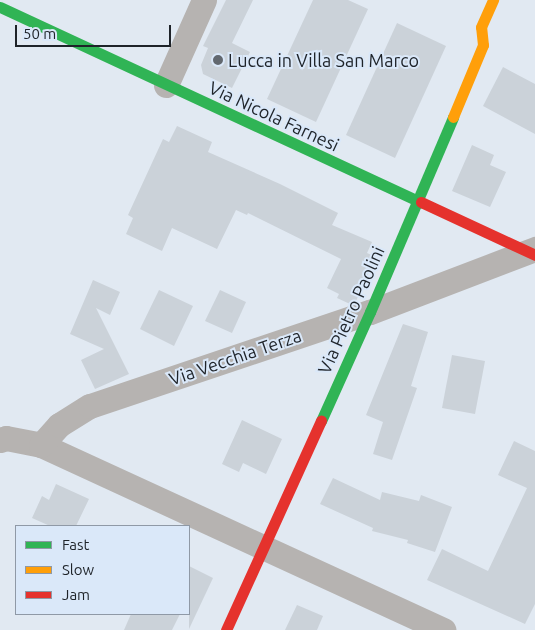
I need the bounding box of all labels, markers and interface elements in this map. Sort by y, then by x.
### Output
scale bar [18,15,174,47]
text: 50 m [23,25,56,42]
place label: Lucca in Villa San Marco [228,49,419,71]
marker: Lucca in Villa San Marco [212,54,224,66]
street label: Via Nicola Farnesi [205,76,343,156]
street label: Via Pietro Paolini [313,243,389,377]
street label: Via Vecchia Terza [166,324,304,390]
legend [15,525,190,615]
text: Fast [62,536,89,553]
text: Slow [62,561,94,578]
text: Jam [62,586,90,603]

